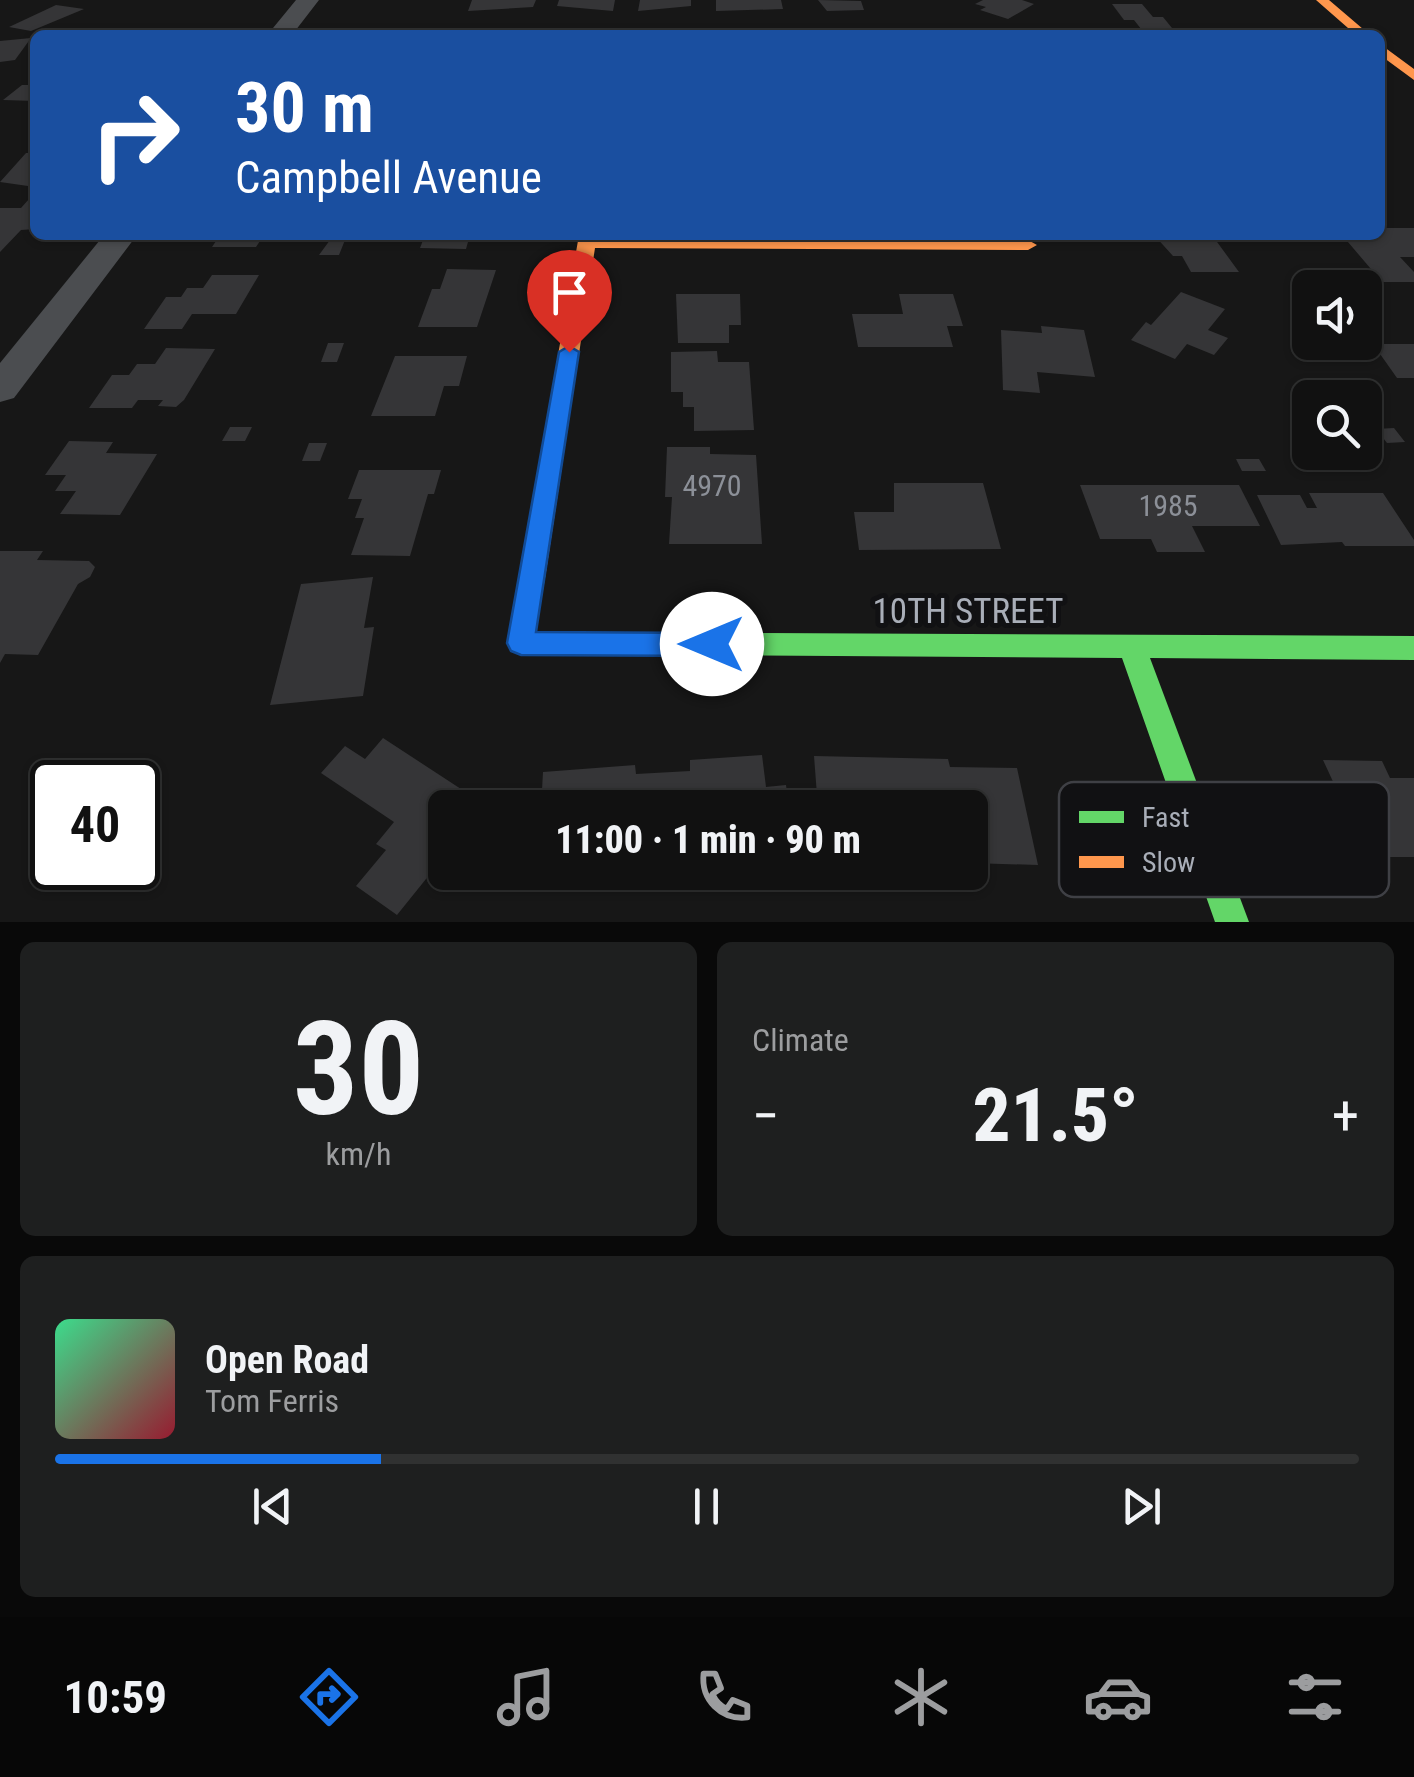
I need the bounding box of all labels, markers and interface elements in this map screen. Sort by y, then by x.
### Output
text: 30 m [235,67,374,149]
icon: right [70,70,200,200]
text: Campbell Avenue [235,151,542,204]
pin [527,250,612,353]
icon: arrive [542,265,597,320]
map controls [1292,270,1382,470]
button: sound [1292,270,1382,360]
button: search [1292,380,1382,470]
house number: 4970 [682,468,742,503]
house number: 1985 [1138,488,1198,523]
street label: 10TH STREET [873,591,1063,632]
position arrow [660,592,764,696]
speed limit sign: 40 [30,760,160,890]
legend [1059,782,1389,897]
text: Fast [1142,801,1189,834]
text: 11:00 · 1 min · 90 m [555,818,861,862]
text: Slow [1142,846,1195,879]
text: 30 [293,993,424,1146]
text: Climate [752,1021,849,1059]
text: 21.5° [973,1071,1139,1159]
text: − [752,1084,780,1148]
text: + [1332,1084,1359,1148]
text: km/h [326,1135,391,1173]
text: Open Road [205,1338,369,1382]
text: Tom Ferris [205,1382,339,1420]
icon: previous [245,1479,300,1534]
icon: pause [679,1479,734,1534]
icon: next [1114,1479,1169,1534]
icon: directions [294,1662,364,1732]
icon: music [491,1662,561,1732]
icon: phone [689,1662,759,1732]
icon: climate [886,1662,956,1732]
icon: car [1083,1662,1153,1732]
icon: filters [1280,1662,1350,1732]
text: 10:59 [64,1671,167,1724]

